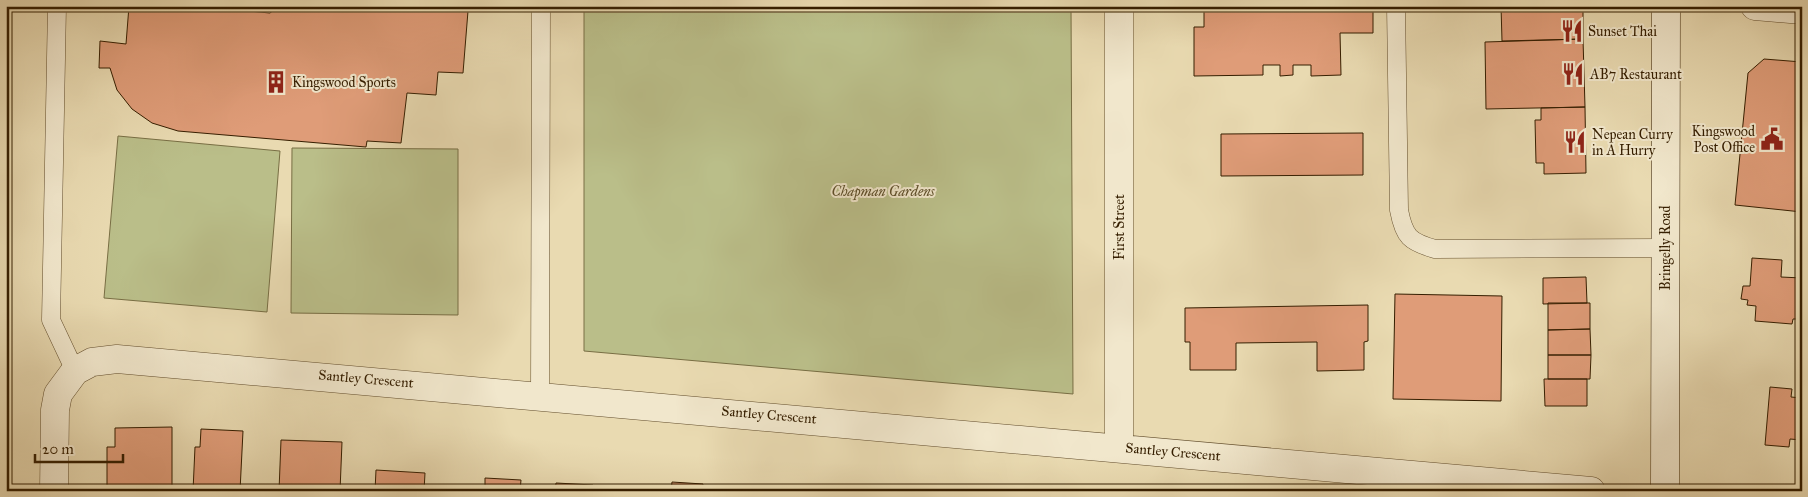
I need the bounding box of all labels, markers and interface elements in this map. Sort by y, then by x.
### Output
restaurant icon: Sunset Thai [1559,18,1585,44]
place label: Sunset Thai [1588,23,1657,40]
restaurant icon: AB7 Restaurant [1560,61,1586,87]
place label: AB7 Restaurant [1589,66,1682,83]
building icon: Kingswood Sports [263,69,289,95]
place label: Kingswood Sports [292,74,396,91]
place label: Kingswood Post Office [1692,123,1755,156]
place label: Nepean Curry in A Hurry [1592,126,1673,159]
public building icon: Kingswood Post Office [1759,126,1785,152]
restaurant icon: Nepean Curry in A Hurry [1562,129,1588,155]
park label: Chapman Gardens [831,183,936,201]
street label: First Street [1111,194,1128,260]
street label: Bringelly Road [1657,206,1674,291]
street label: Santley Crescent [318,366,414,392]
street label: Santley Crescent [721,402,817,428]
scale bar [35,432,122,464]
street label: Santley Crescent [1125,439,1221,465]
text: 20 m [42,440,74,458]

